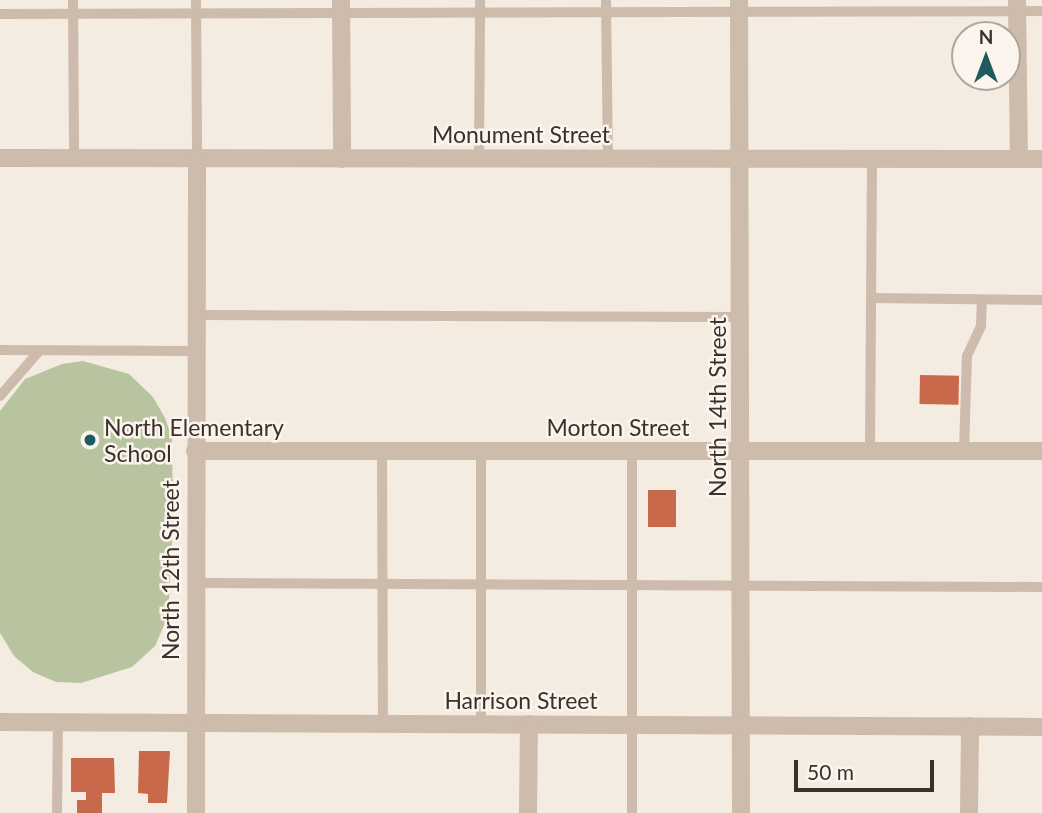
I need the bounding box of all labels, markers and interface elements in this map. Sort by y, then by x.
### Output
north arrow [951,21,1021,91]
text: N [979,25,993,48]
street label: Monument Street [432,120,610,148]
street label: North 14th Street [703,317,731,497]
place label: North Elementary School [104,413,284,467]
street label: Morton Street [547,413,689,441]
marker: North Elementary School [82,432,98,448]
street label: North 12th Street [156,480,184,660]
street label: Harrison Street [444,686,598,714]
scale bar [797,746,937,790]
text: 50 m [807,759,854,784]

